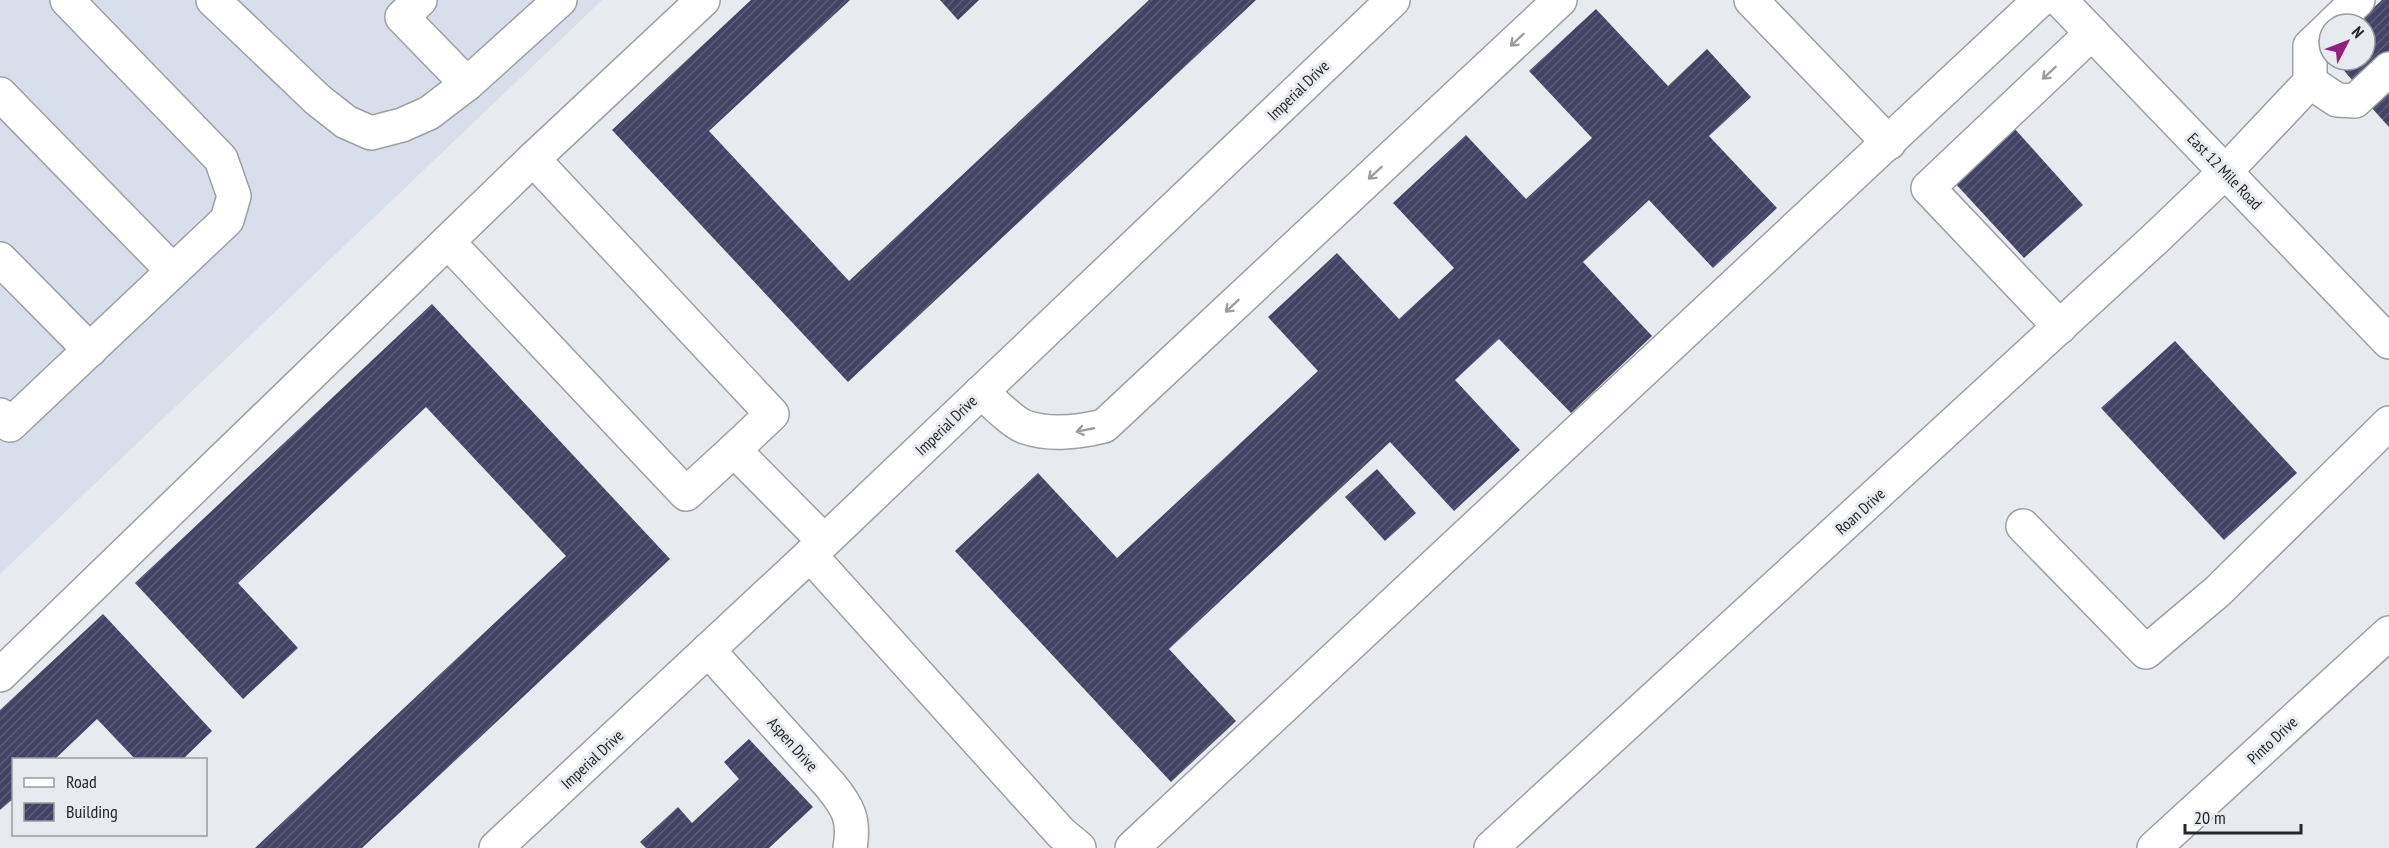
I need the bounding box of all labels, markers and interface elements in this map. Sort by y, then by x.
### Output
north arrow [2317,12,2377,72]
text: N [2348,22,2368,42]
one-way arrow [1510,33,1525,47]
street label: Imperial Drive [1263,56,1333,124]
one-way arrow [2042,66,2057,80]
street label: East 12 Mile Road [2183,128,2267,214]
one-way arrow [1367,166,1382,180]
one-way arrow [1225,299,1240,313]
street label: Imperial Drive [911,391,981,459]
one-way arrow [1075,425,1095,436]
street label: Roan Drive [1831,484,1889,538]
street label: Pinto Drive [2243,712,2301,768]
street label: Aspen Drive [763,713,823,775]
street label: Imperial Drive [557,725,627,793]
legend [12,758,207,836]
text: Road [66,770,97,793]
scale bar [2185,797,2300,835]
text: Building [66,800,118,823]
text: 20 m [2194,806,2226,829]

